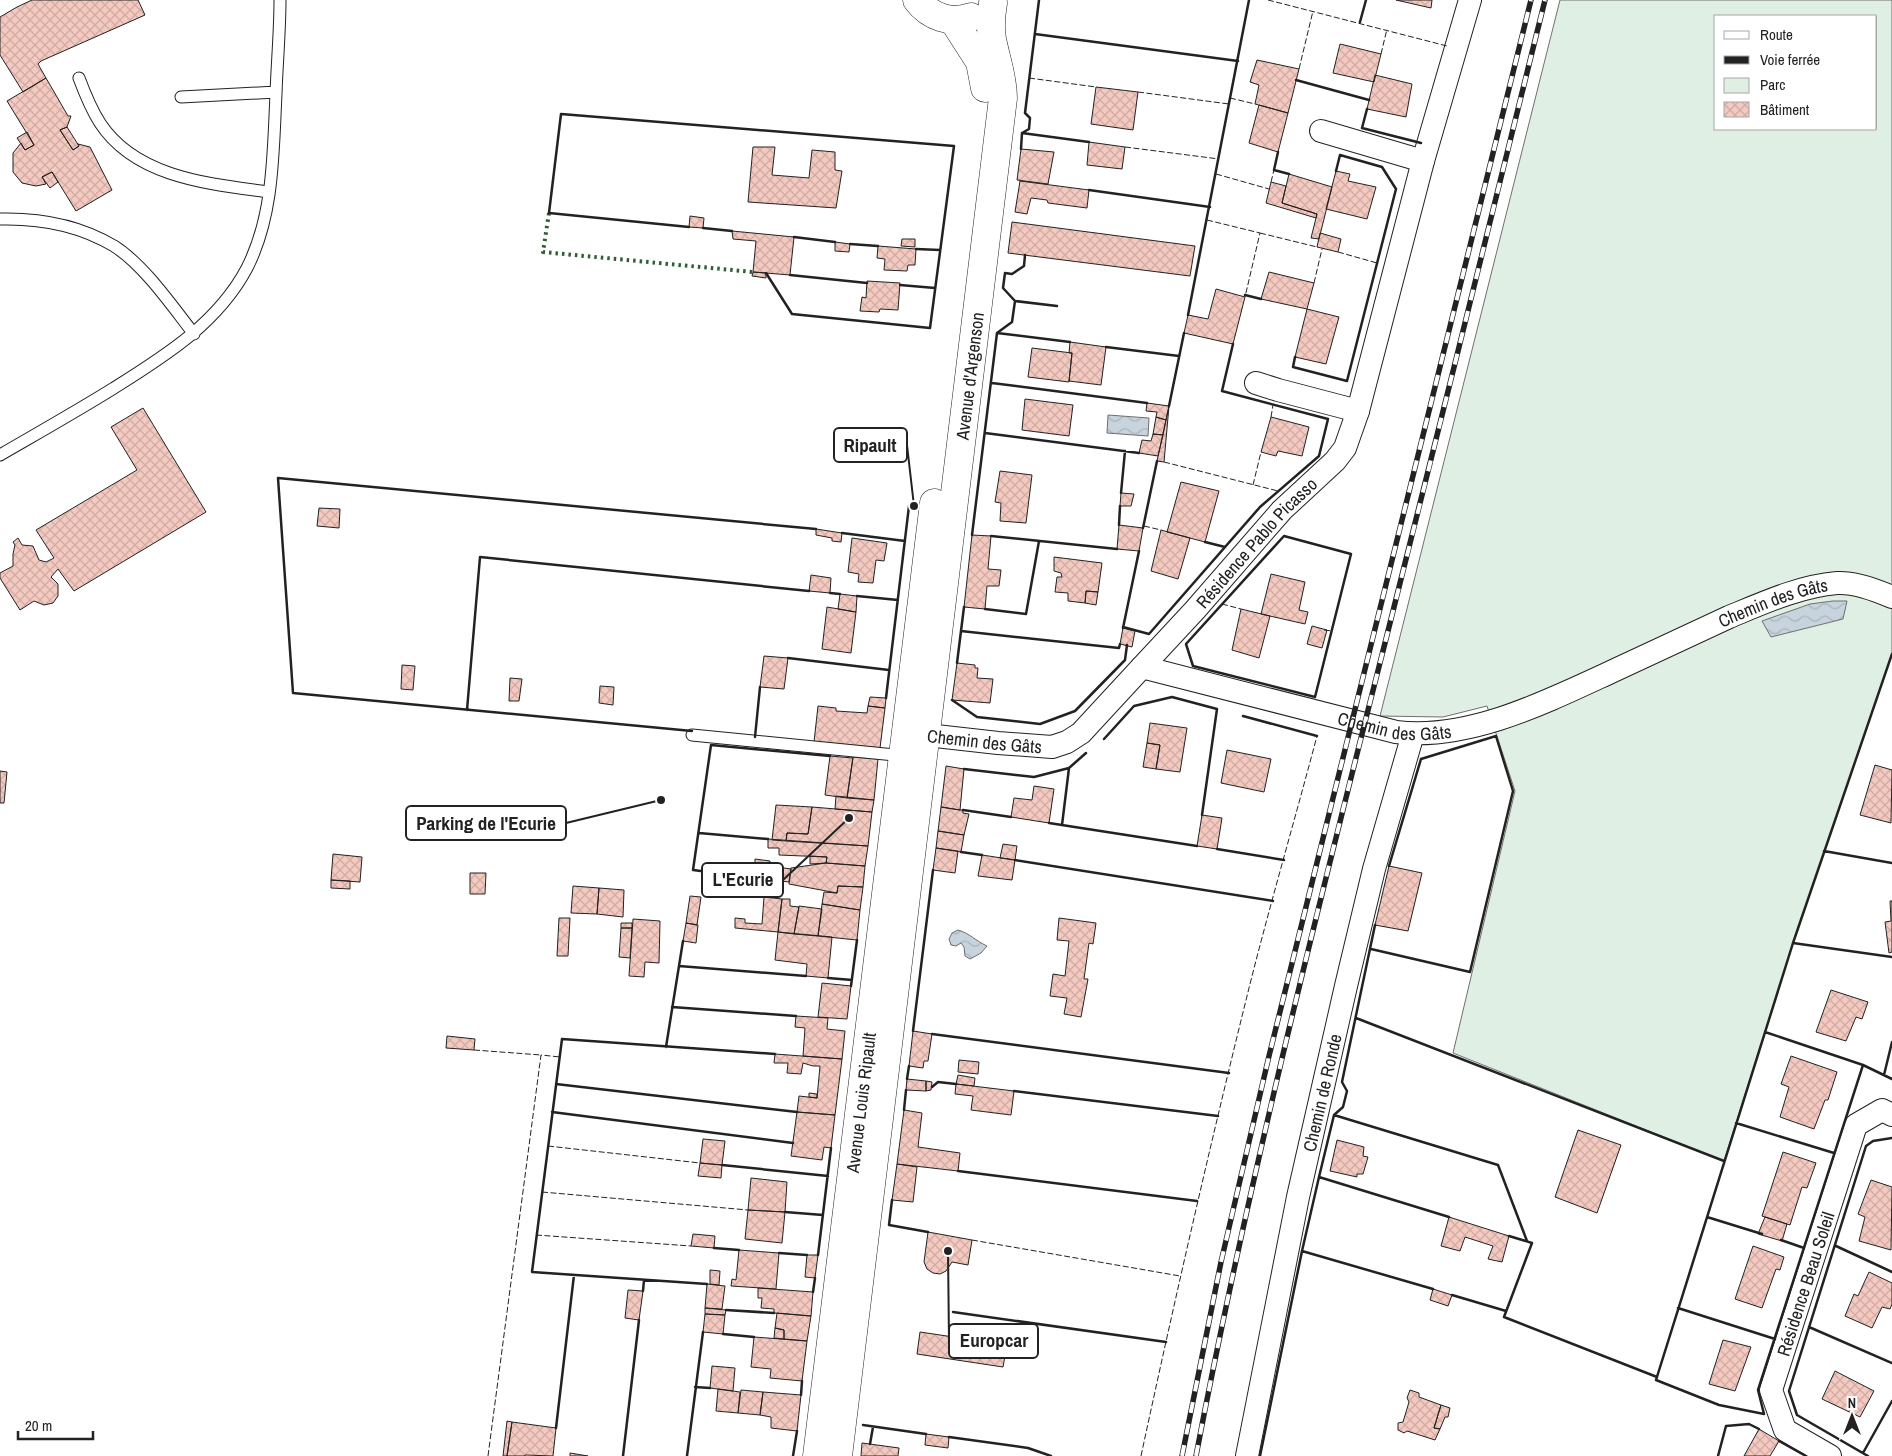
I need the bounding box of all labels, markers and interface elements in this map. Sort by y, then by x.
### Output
legend [1714,15,1877,130]
text: Route [1760,24,1793,45]
text: Voie ferrée [1760,49,1820,70]
text: Parc [1760,74,1785,95]
text: Bâtiment [1760,99,1810,120]
street label: Avenue d'Argenson [949,311,989,442]
callout: Ripault [834,428,907,462]
text: Ripault [844,432,896,458]
street label: Résidence Pablo Picasso [1190,471,1322,613]
street label: Chemin des Gâts [1714,572,1829,633]
street label: Chemin des Gâts [1335,705,1453,746]
street label: Chemin des Gâts [926,723,1043,759]
callout: Parking de l'Ecurie [406,806,566,840]
text: Parking de l'Ecurie [416,810,556,836]
callout: L'Ecurie [702,863,783,897]
text: L'Ecurie [713,866,774,892]
street label: Avenue Louis Ripault [839,1031,881,1175]
street label: Chemin de Ronde [1296,1031,1347,1154]
street label: Résidence Beau Soleil [1770,1208,1840,1359]
callout: Europcar [949,1324,1038,1358]
text: Europcar [960,1327,1028,1353]
north arrow [1827,1391,1877,1441]
text: N [1848,1394,1856,1412]
scale bar [18,1408,92,1440]
text: 20 m [25,1415,52,1436]

